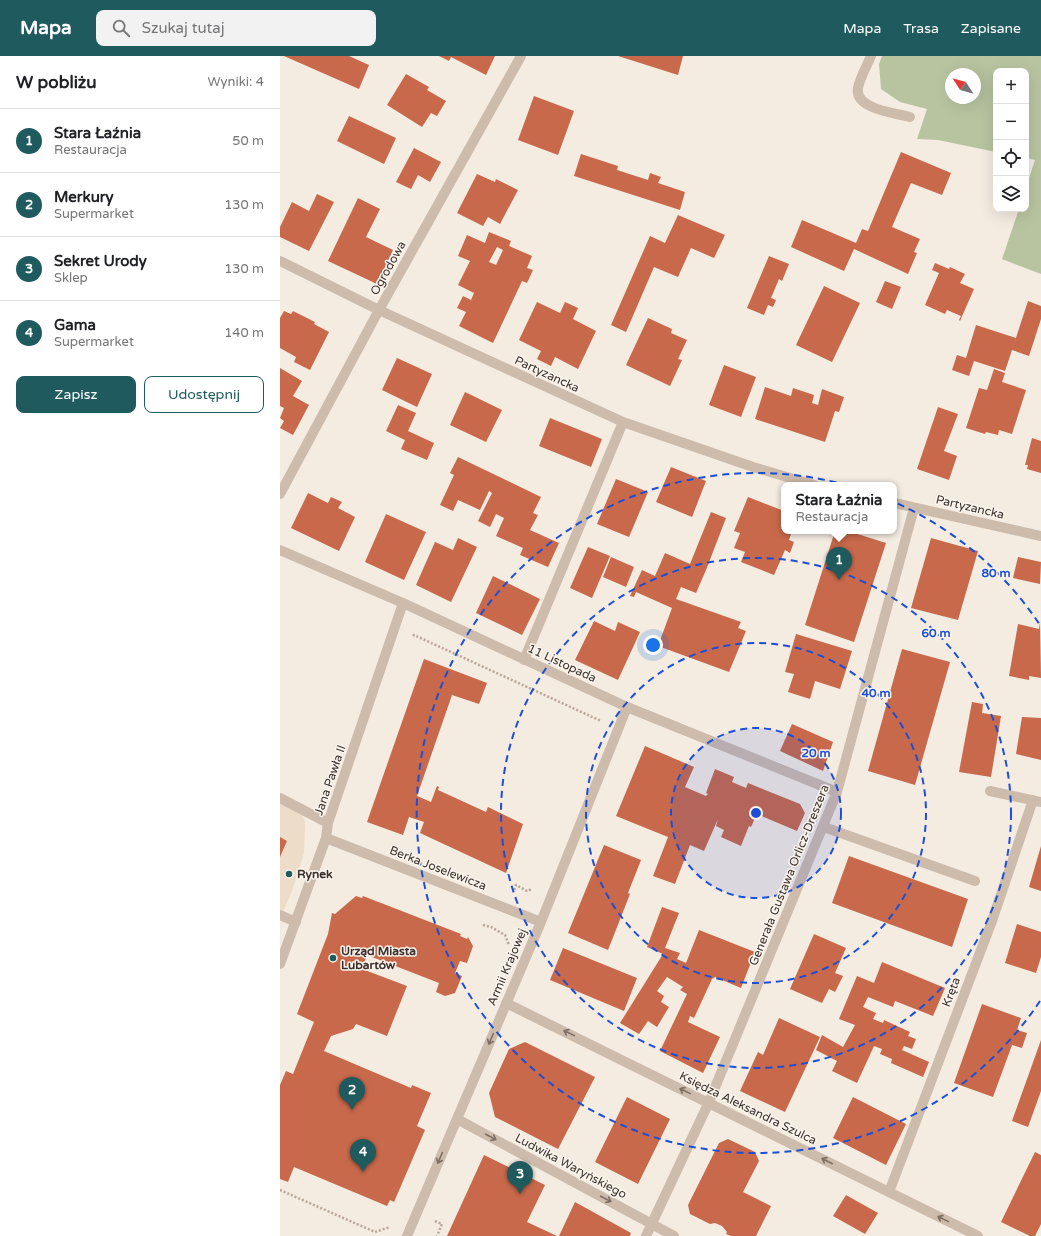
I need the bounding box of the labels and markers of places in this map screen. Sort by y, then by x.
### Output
pin: 1 [826,547,852,580]
centre of rings [749,806,763,820]
place label: Rynek [297,867,333,882]
marker: Rynek [284,869,294,879]
place label: Urząd Miasta Lubartów [341,944,416,972]
marker: Urząd Miasta Lubartów [328,953,338,963]
pin: 2 [339,1077,365,1110]
pin: 4 [350,1139,376,1172]
pin: 3 [507,1161,533,1194]

